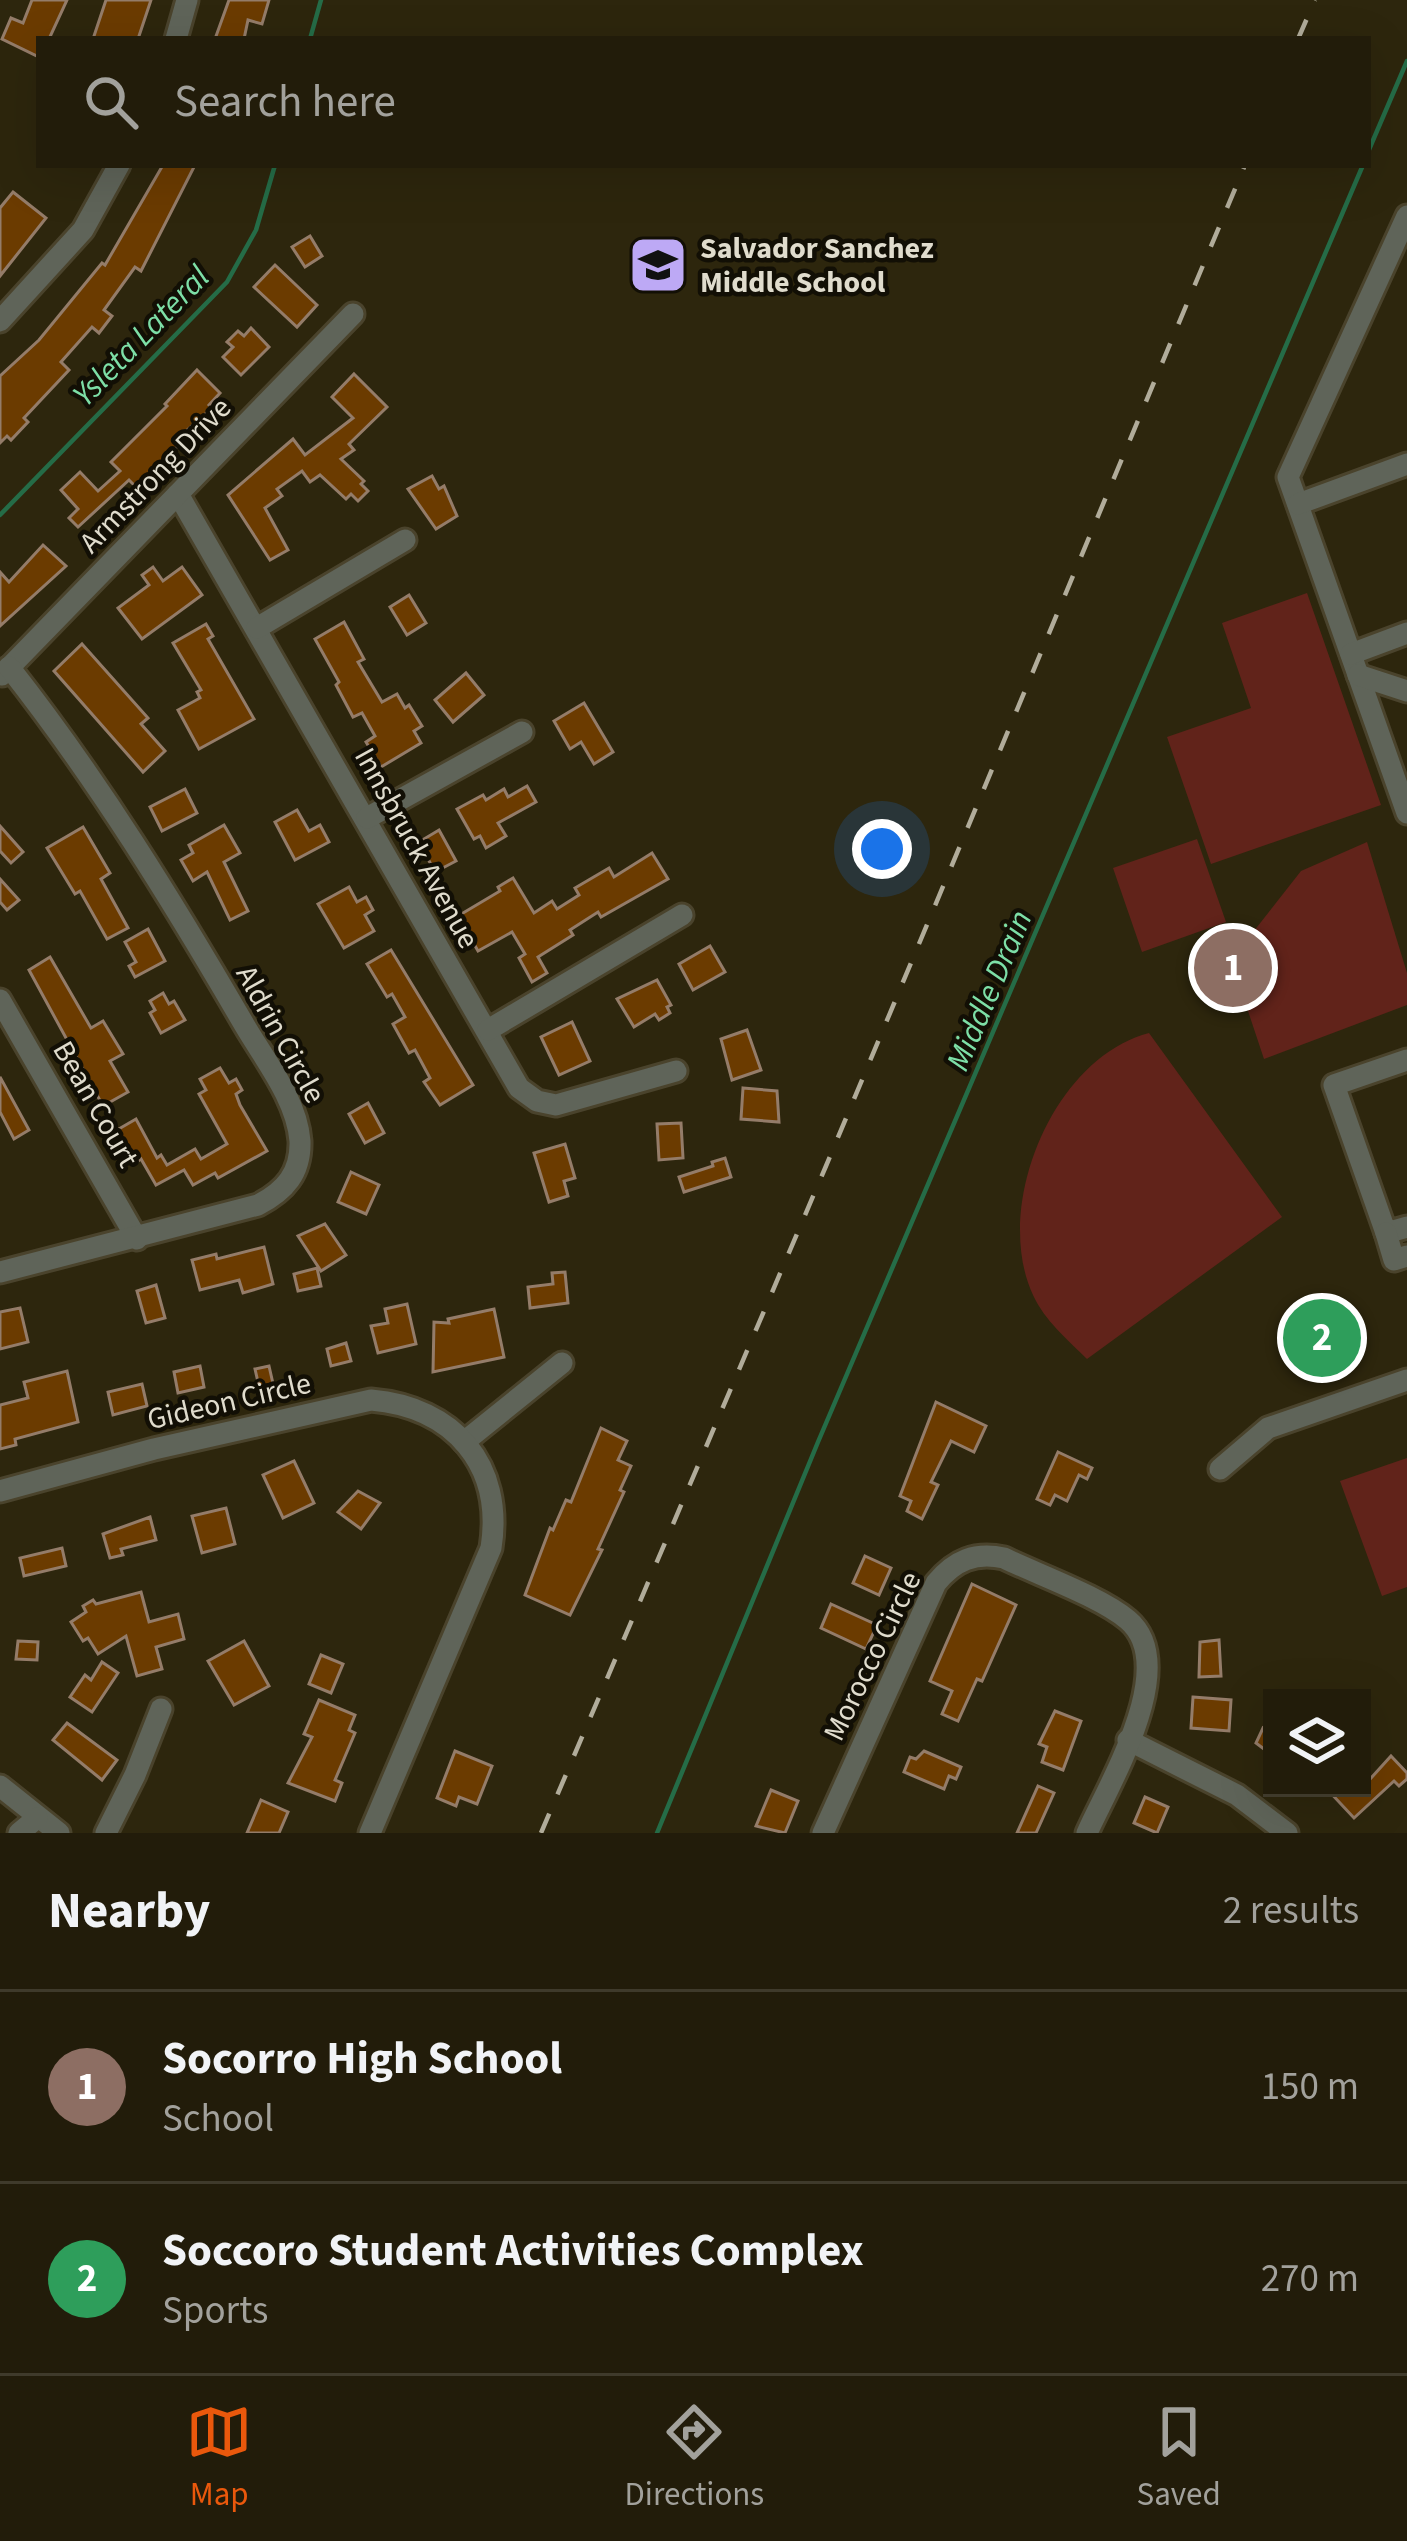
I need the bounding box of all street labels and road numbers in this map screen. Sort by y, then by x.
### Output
street label: Armstrong Drive [70,388,241,563]
street label: Innsbruck Avenue [344,740,490,956]
street label: Aldrin Circle [225,958,336,1111]
street label: Bean Court [42,1033,149,1176]
street label: Gideon Circle [143,1362,315,1441]
street label: Morocco Circle [813,1564,932,1748]

